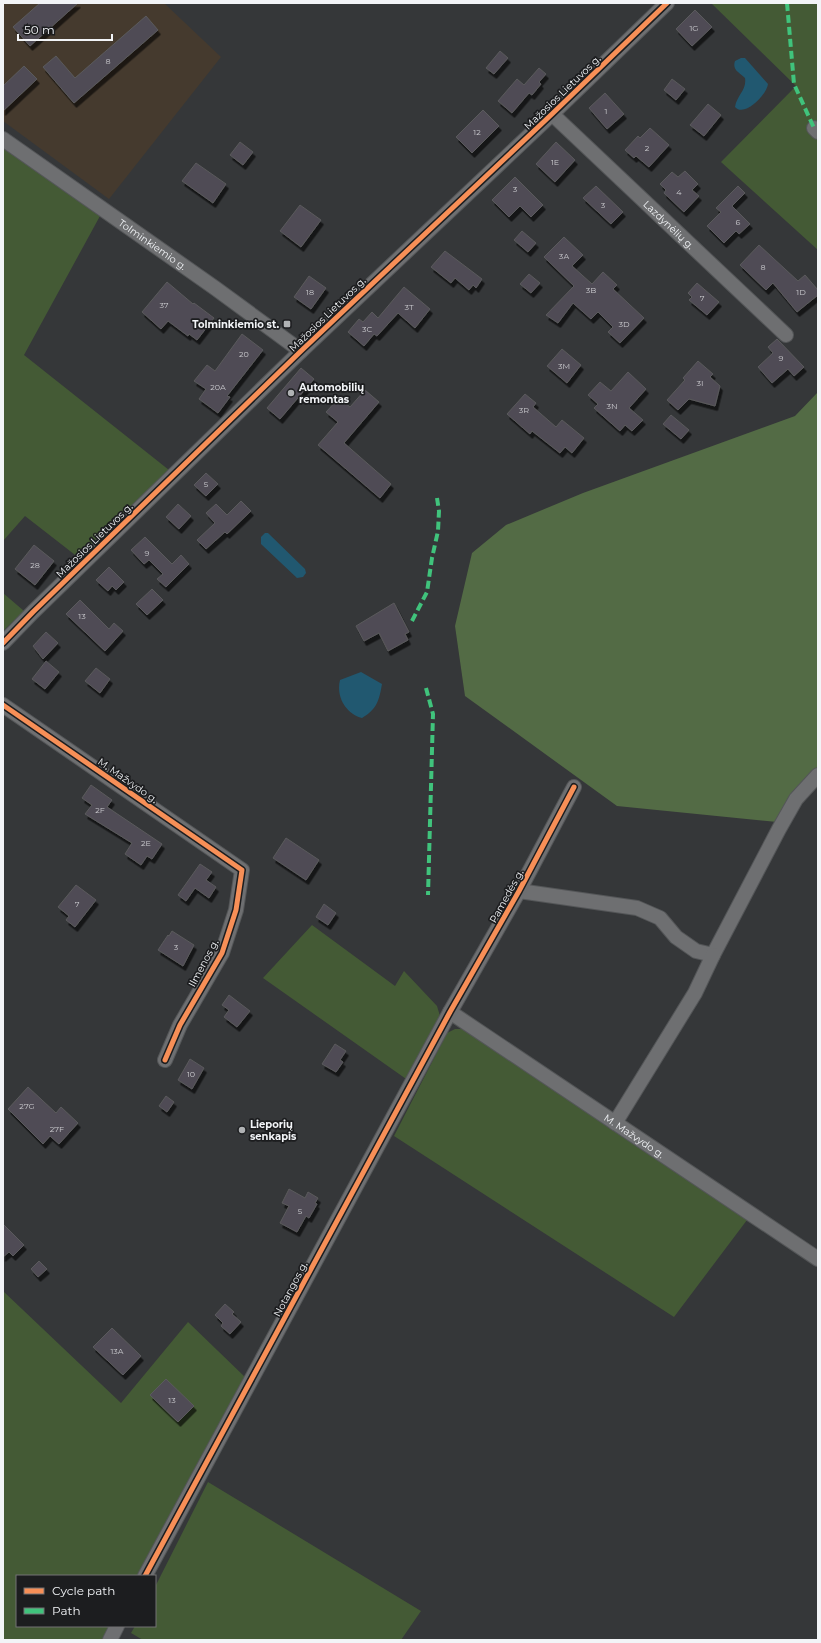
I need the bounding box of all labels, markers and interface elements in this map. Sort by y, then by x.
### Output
scale bar [18,16,112,42]
text: 50 m [24,22,55,37]
house number: 1G [689,23,699,33]
street label: Mažosios Lietuvos g. [521,52,603,132]
house number: 8 [105,56,111,66]
house number: 1 [605,106,607,116]
house number: 12 [473,127,481,137]
house number: 2 [645,143,650,153]
house number: 1E [551,157,559,167]
house number: 3 [513,184,518,194]
house number: 4 [676,187,682,197]
street label: Lazdynėlių g. [640,198,697,252]
house number: 3 [601,200,606,210]
street label: Tolminkiemio g. [116,216,189,273]
house number: 6 [736,217,741,227]
house number: 3A [559,251,569,261]
house number: 8 [760,262,766,272]
street label: Mažosios Lietuvos g. [286,274,368,354]
house number: 3B [586,285,596,295]
house number: 18 [306,287,314,297]
house number: 1D [796,287,806,297]
house number: 7 [700,293,705,303]
house number: 37 [159,300,169,310]
house number: 3T [404,302,414,312]
place label: Tolminkiemio st. [192,318,279,331]
marker: Tolminkiemio st. [282,319,292,329]
house number: 3D [618,319,630,329]
house number: 3C [362,324,372,334]
house number: 20 [239,349,249,359]
house number: 9 [779,353,784,363]
house number: 3M [558,361,570,371]
house number: 3I [697,378,703,388]
place label: Automobilių remontas [298,381,364,406]
house number: 20A [210,382,226,392]
marker: Automobilių remontas [286,388,296,398]
house number: 3N [606,401,618,411]
house number: 3R [519,405,529,415]
house number: 5 [204,479,209,489]
street label: Mažosios Lietuvos g. [53,500,135,580]
house number: 9 [145,548,150,558]
house number: 28 [30,560,40,570]
house number: 13 [78,611,86,621]
street label: M. Mažvydo g. [95,755,160,806]
house number: 2F [95,805,105,815]
house number: 2E [141,838,151,848]
street label: Pamedės g. [486,867,526,925]
house number: 7 [75,899,80,909]
street label: Ilmenos g. [186,937,221,989]
house number: 3 [174,942,179,952]
house number: 10 [187,1069,195,1079]
house number: 27G [19,1101,35,1111]
street label: M. Mažvydo g. [601,1111,667,1161]
place label: Lieporių senkapis [250,1118,297,1143]
house number: 27F [50,1124,64,1134]
marker: Lieporių senkapis [237,1125,247,1135]
house number: 5 [298,1206,303,1216]
street label: Notangos g. [270,1259,310,1319]
house number: 13A [110,1346,124,1356]
house number: 13 [168,1395,176,1405]
legend [16,1575,156,1627]
text: Cycle path [52,1583,115,1598]
text: Path [52,1603,81,1618]

